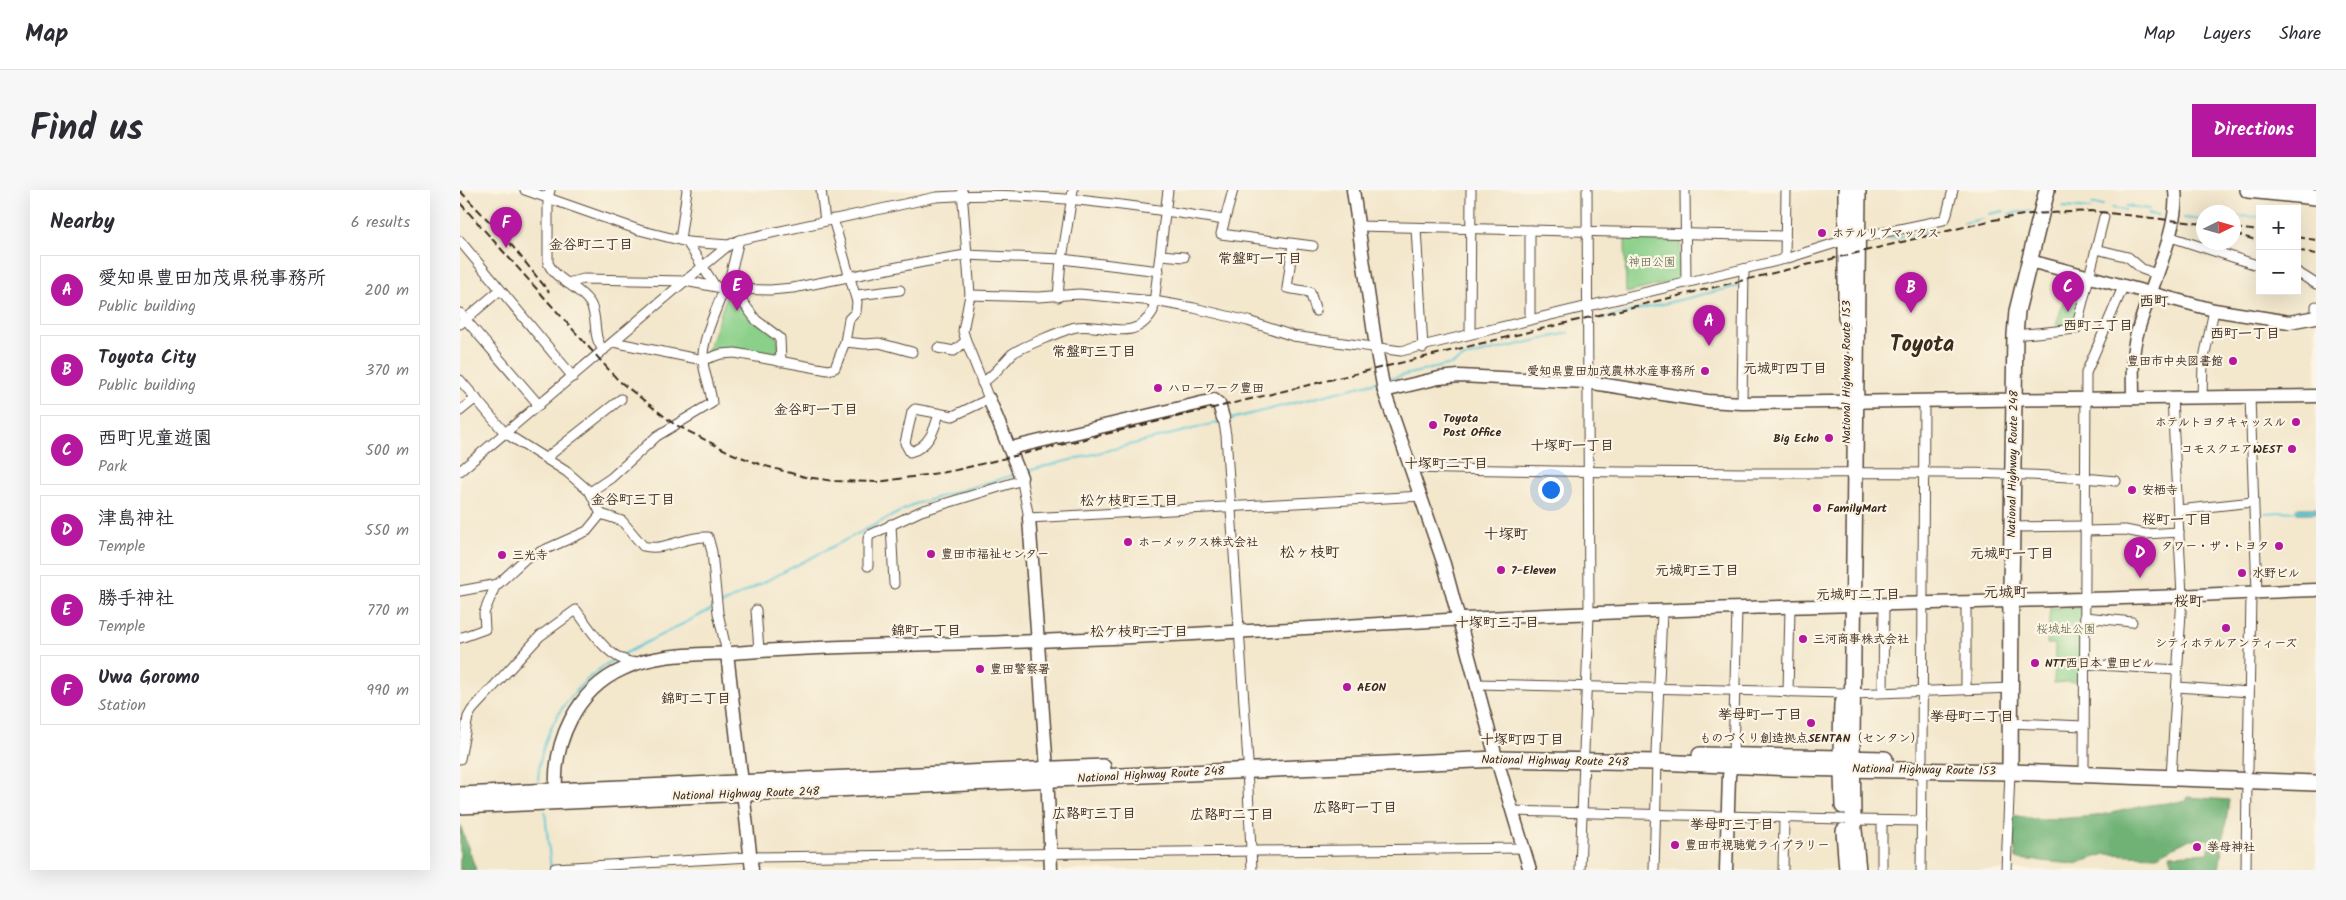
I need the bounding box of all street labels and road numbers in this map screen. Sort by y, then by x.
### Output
street label: National Highway Route 153 [1837,300,1856,444]
street label: National Highway Route 248 [2002,389,2024,538]
street label: National Highway Route 248 [1481,750,1630,772]
street label: National Highway Route 153 [1852,759,1996,781]
street label: National Highway Route 248 [1077,762,1226,788]
street label: National Highway Route 248 [672,782,821,806]

